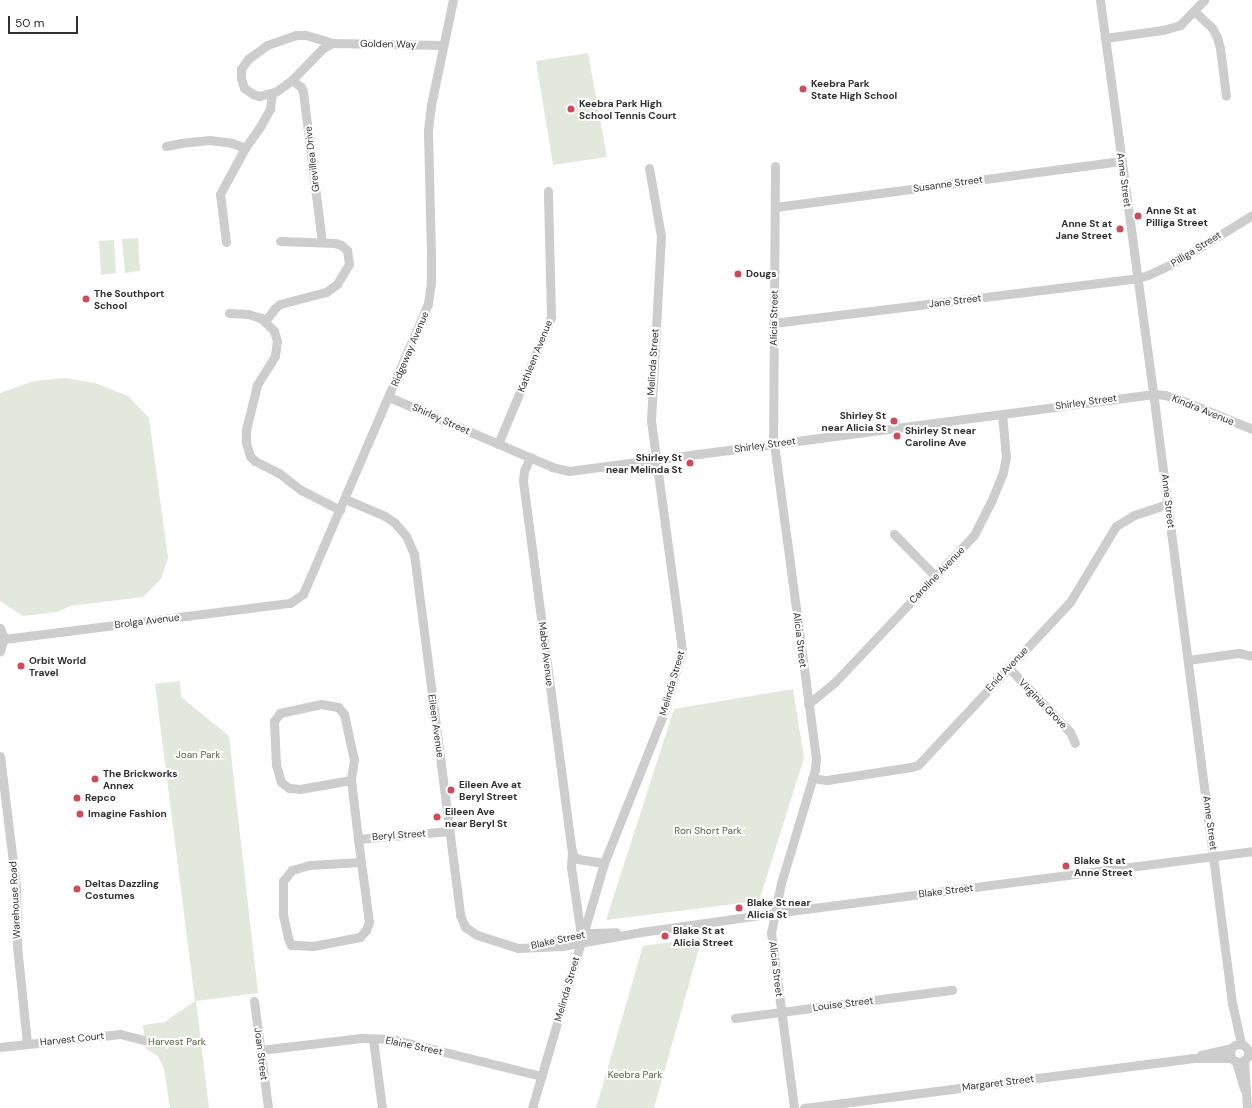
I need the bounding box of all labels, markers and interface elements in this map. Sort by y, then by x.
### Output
scale bar [10,8,80,34]
text: 50 m [15,15,44,31]
street label: Golden Way [360,38,416,50]
place label: Keebra Park State High School [811,77,897,100]
marker: Keebra Park State High School [798,84,808,94]
place label: Keebra Park High School Tennis Court [579,97,676,120]
marker: Keebra Park High School Tennis Court [566,104,576,114]
street label: Grevillea Drive [302,125,322,193]
street label: Anne Street [1114,152,1134,208]
street label: Susanne Street [912,173,984,195]
place label: Anne St at Pilliga Street [1146,204,1208,228]
marker: Anne St at Pilliga Street [1133,211,1143,221]
place label: Anne St at Jane Street [1056,217,1112,240]
marker: Anne St at Jane Street [1115,224,1125,234]
street label: Pilliga Street [1169,229,1223,269]
place label: Dougs [746,268,777,280]
marker: Dougs [733,269,743,279]
place label: The Southport School [94,287,164,310]
street label: Alicia Street [768,290,780,346]
street label: Jane Street [928,292,982,310]
marker: The Southport School [81,294,91,304]
street label: Ridgeway Avenue [389,310,431,388]
street label: Kathleen Avenue [515,318,555,394]
street label: Melinda Street [645,328,661,396]
street label: Shirley Street [1055,392,1117,412]
street label: Kindra Avenue [1170,392,1236,428]
street label: Shirley Street [410,401,472,437]
place label: Shirley St near Alicia St [822,409,886,432]
marker: Shirley St near Alicia St [889,416,899,426]
place label: Shirley St near Caroline Ave [905,424,976,448]
marker: Shirley St near Caroline Ave [892,431,902,441]
street label: Shirley Street [734,435,796,455]
place label: Shirley St near Melinda St [606,451,682,474]
marker: Shirley St near Melinda St [685,458,695,468]
street label: Anne Street [1159,473,1177,529]
street label: Caroline Avenue [907,544,967,606]
street label: Brolga Avenue [114,611,180,631]
street label: Alicia Street [791,612,809,668]
street label: Mabel Avenue [536,621,556,687]
street label: Enid Avenue [983,644,1031,694]
street label: Melinda Street [657,649,687,717]
place label: Orbit World Travel [29,654,86,678]
marker: Orbit World Travel [16,661,26,671]
street label: Virginia Grove [1016,677,1070,731]
street label: Eileen Avenue [426,693,446,759]
park label: Joan Park [176,749,220,761]
place label: The Brickworks Annex [103,767,178,790]
marker: The Brickworks Annex [90,774,100,784]
place label: Eileen Ave at Beryl Street [459,778,521,802]
marker: Eileen Ave at Beryl Street [446,785,456,795]
place label: Repco [85,792,116,804]
marker: Repco [72,793,82,803]
street label: Anne Street [1200,795,1220,851]
place label: Eileen Ave near Beryl St [445,805,507,828]
place label: Imagine Fashion [88,808,167,820]
marker: Imagine Fashion [75,809,85,819]
marker: Eileen Ave near Beryl St [432,812,442,822]
park label: Ron Short Park [674,825,742,837]
street label: Beryl Street [372,827,426,843]
place label: Blake St at Anne Street [1074,854,1132,878]
street label: Warehouse Road [7,861,23,939]
marker: Blake St at Anne Street [1061,861,1071,871]
place label: Deltas Dazzling Costumes [85,877,159,900]
street label: Blake Street [918,882,974,900]
marker: Deltas Dazzling Costumes [72,884,82,894]
place label: Blake St near Alicia St [747,896,811,920]
marker: Blake St near Alicia St [734,903,744,913]
place label: Blake St at Alicia Street [673,924,733,948]
street label: Blake Street [530,928,586,952]
marker: Blake St at Alicia Street [660,931,670,941]
street label: Alicia Street [767,941,785,997]
street label: Melinda Street [552,955,582,1023]
street label: Louise Street [812,994,874,1014]
street label: Joan Street [252,1027,270,1081]
street label: Harvest Court [39,1030,105,1048]
street label: Elaine Street [384,1034,444,1058]
park label: Harvest Park [148,1036,206,1048]
park label: Keebra Park [608,1069,662,1081]
street label: Margaret Street [961,1073,1035,1093]

